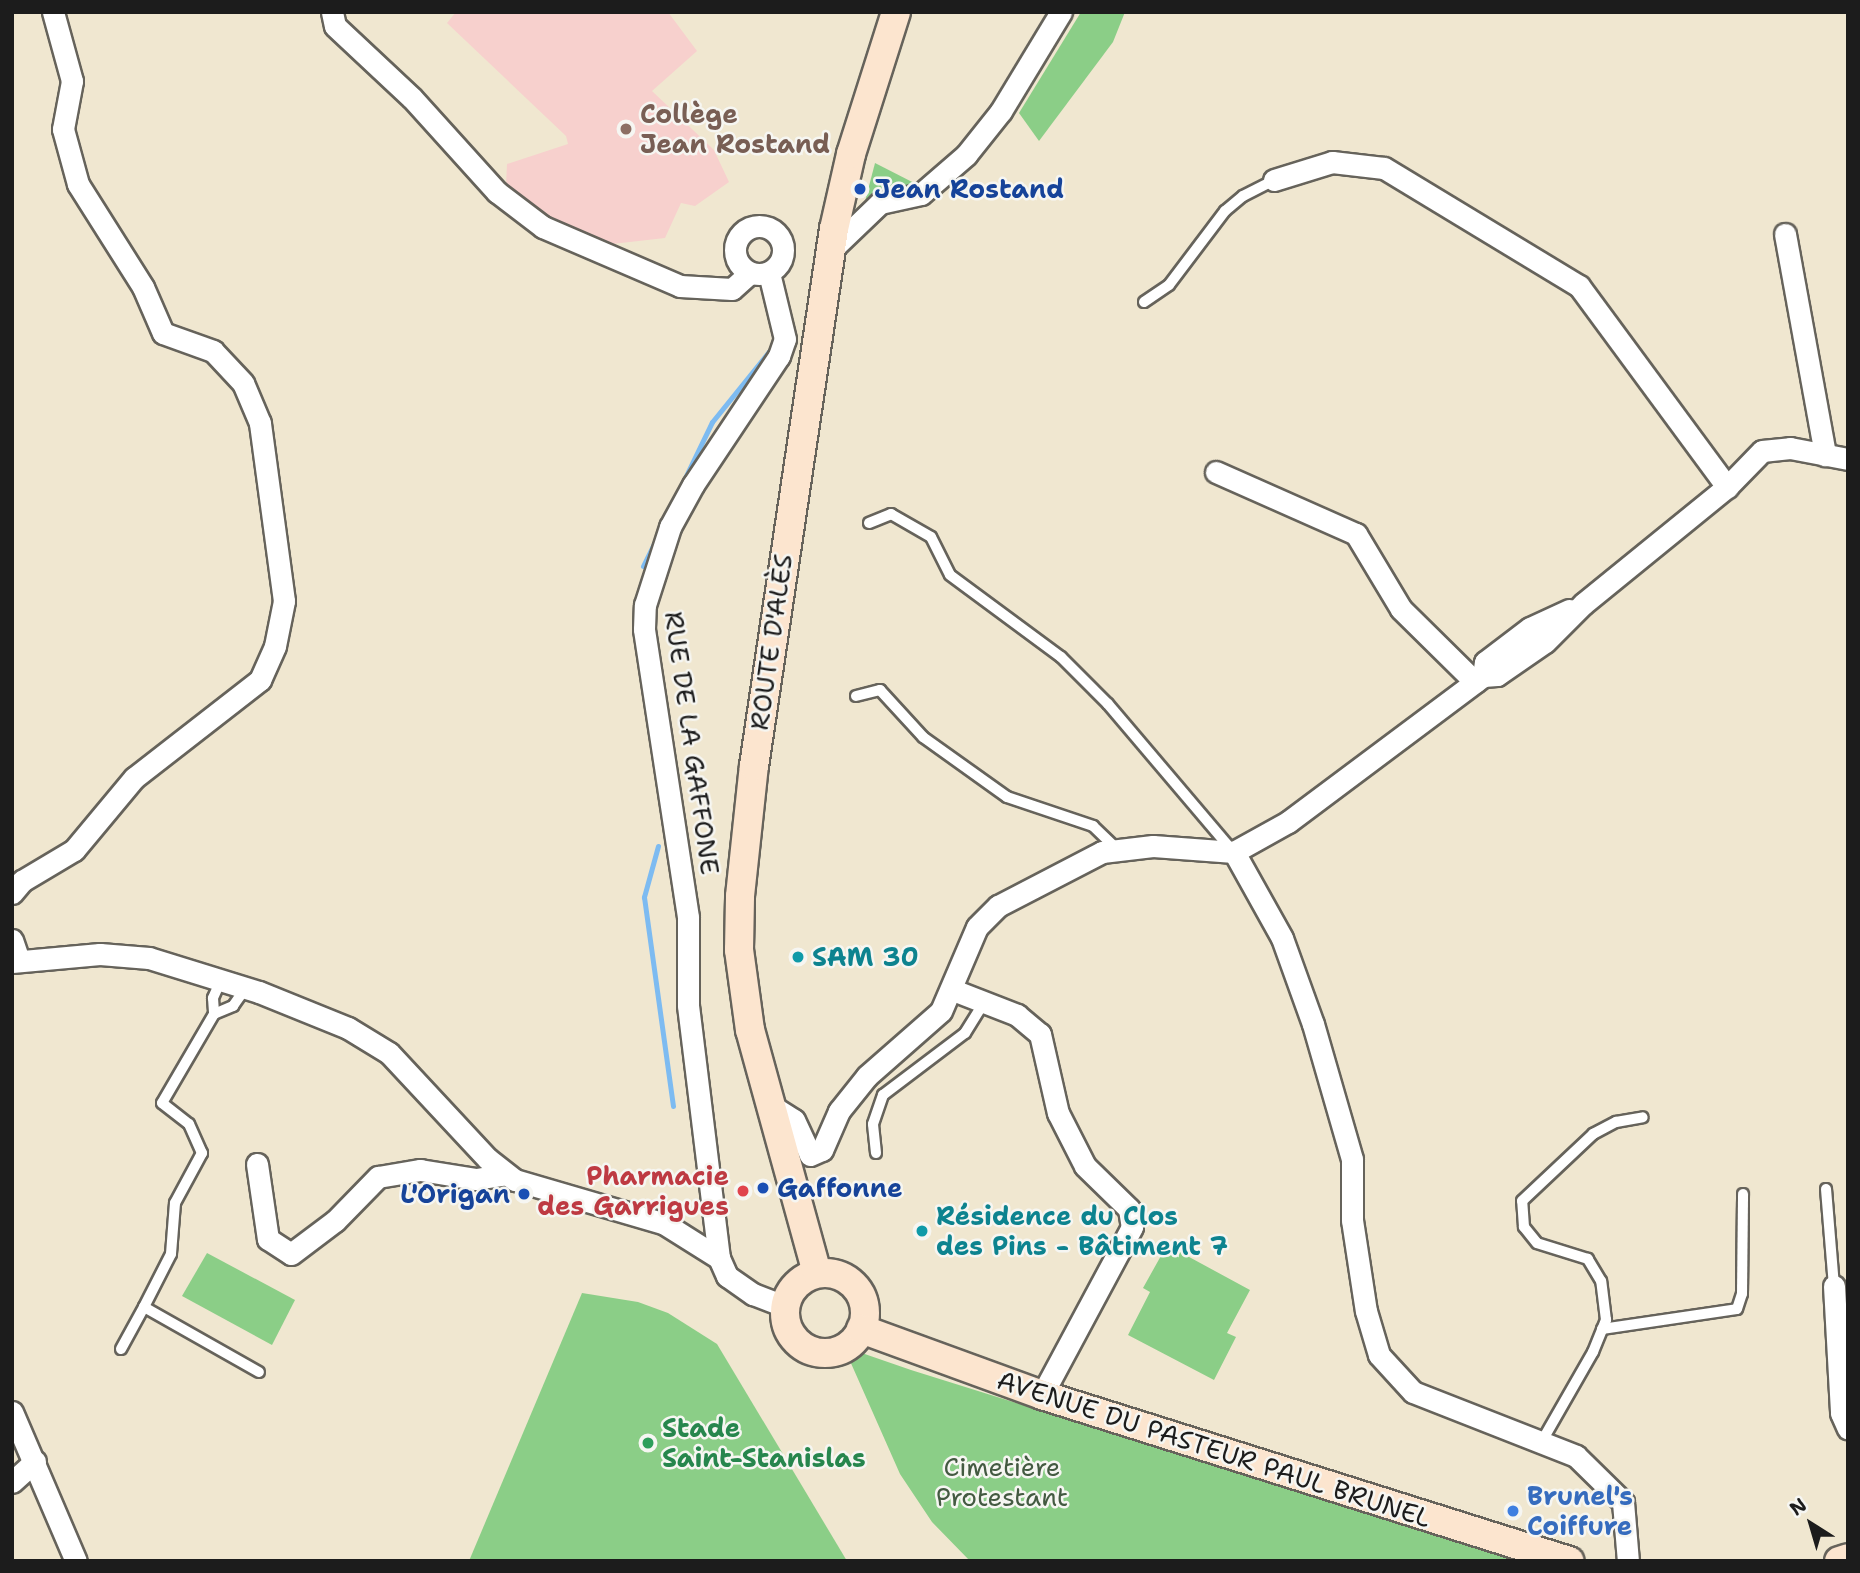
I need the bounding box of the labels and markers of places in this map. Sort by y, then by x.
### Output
place label: Collège Jean Rostand [640,98,830,160]
marker: Collège Jean Rostand [618,121,634,137]
place label: Jean Rostand [874,173,1064,205]
marker: Jean Rostand [852,181,868,197]
place label: SAM 30 [812,941,919,973]
marker: SAM 30 [790,949,806,965]
place label: Pharmacie des Garrigues [537,1160,729,1222]
place label: Gaffonne [777,1172,903,1204]
place label: L'Origan [400,1178,510,1210]
marker: Gaffonne [755,1180,771,1196]
marker: Pharmacie des Garrigues [735,1183,751,1199]
marker: L'Origan [516,1186,532,1202]
place label: Résidence du Clos des Pins - Bâtiment 7 [936,1200,1228,1262]
marker: Résidence du Clos des Pins - Bâtiment 7 [914,1223,930,1239]
place label: Stade Saint-Stanislas [662,1412,866,1474]
marker: Stade Saint-Stanislas [640,1435,656,1451]
place label: Brunel's Coiffure [1527,1480,1633,1542]
marker: Brunel's Coiffure [1505,1503,1521,1519]

